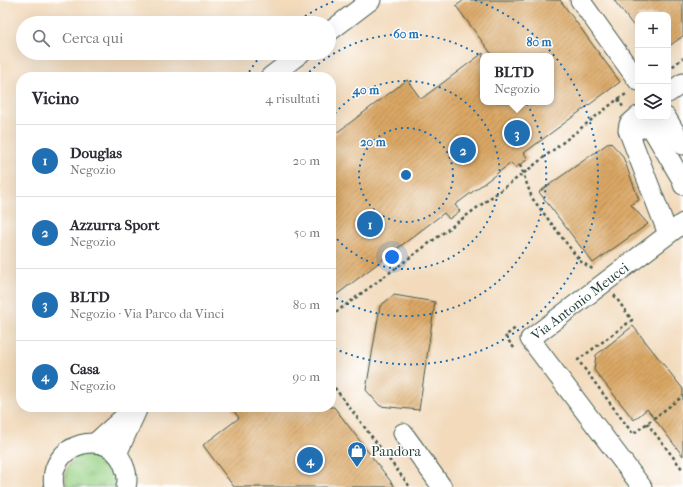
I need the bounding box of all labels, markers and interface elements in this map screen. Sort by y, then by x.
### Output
map controls [635,12,671,120]
button: + [635,12,671,48]
search box [16,16,336,60]
icon: search [30,27,52,49]
text: 60 m [393,27,420,41]
text: Cerca qui [62,29,123,47]
text: 80 m [526,35,553,49]
button: − [635,48,671,84]
popup [480,53,554,105]
text: BLTD [494,63,534,81]
text: Negozio [494,81,540,96]
text: 40 m [352,83,380,98]
button: layers [635,84,671,120]
text: Vicino [32,88,79,108]
text: 4 risultati [265,91,320,106]
pin: 3 [504,118,530,148]
text: 20 m [360,135,387,149]
pin: 2 [450,135,476,165]
text: Douglas [70,144,122,162]
text: 1 [43,153,47,168]
text: 20 m [293,153,320,168]
text: Negozio [70,162,116,177]
centre of rings [399,168,413,182]
pin: 1 [357,209,383,239]
text: Azzurra Sport [70,216,160,234]
text: 2 [42,225,48,240]
text: 50 m [294,225,320,240]
text: Negozio [70,234,116,249]
your location [382,247,402,267]
street label: Via Antonio Meucci [527,259,632,345]
text: BLTD [70,288,110,306]
text: 3 [42,297,48,312]
text: 80 m [293,297,320,312]
text: Negozio · Via Parco da Vinci [70,306,224,321]
text: Casa [70,360,100,378]
text: 4 [41,369,49,384]
text: 90 m [292,369,320,384]
text: Negozio [70,378,116,393]
shop icon: Pandora [346,440,368,468]
place label: Pandora [371,443,421,460]
pin: 4 [297,445,323,475]

